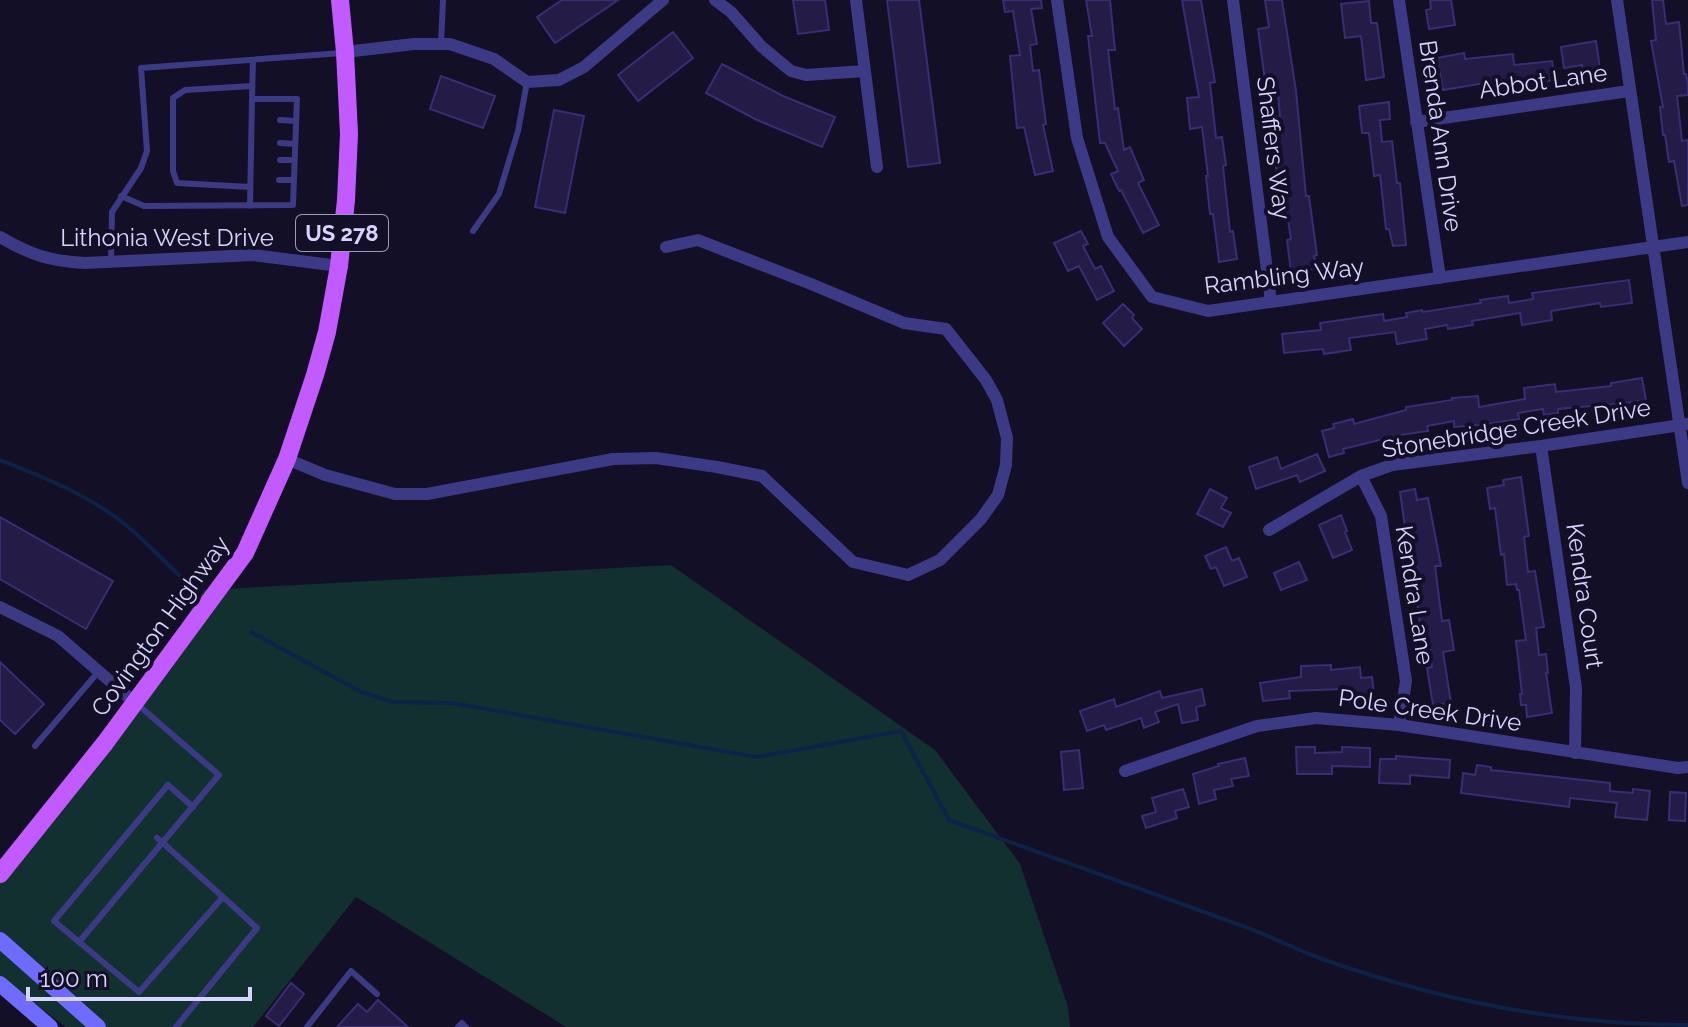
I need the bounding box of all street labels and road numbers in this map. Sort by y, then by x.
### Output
street label: Brenda Ann Drive [1413,38,1469,234]
street label: Abbot Lane [1477,58,1609,104]
street label: Shaffers Way [1251,75,1297,221]
road number: US 278 [296,215,388,251]
street label: Lithonia West Drive [60,223,274,252]
street label: Rambling Way [1202,252,1366,300]
street label: Stonebridge Creek Drive [1380,392,1652,464]
street label: Kendra Court [1560,521,1610,671]
street label: Kendra Lane [1390,523,1440,667]
street label: Covington Highway [85,530,235,722]
street label: Pole Creek Drive [1337,683,1523,737]

